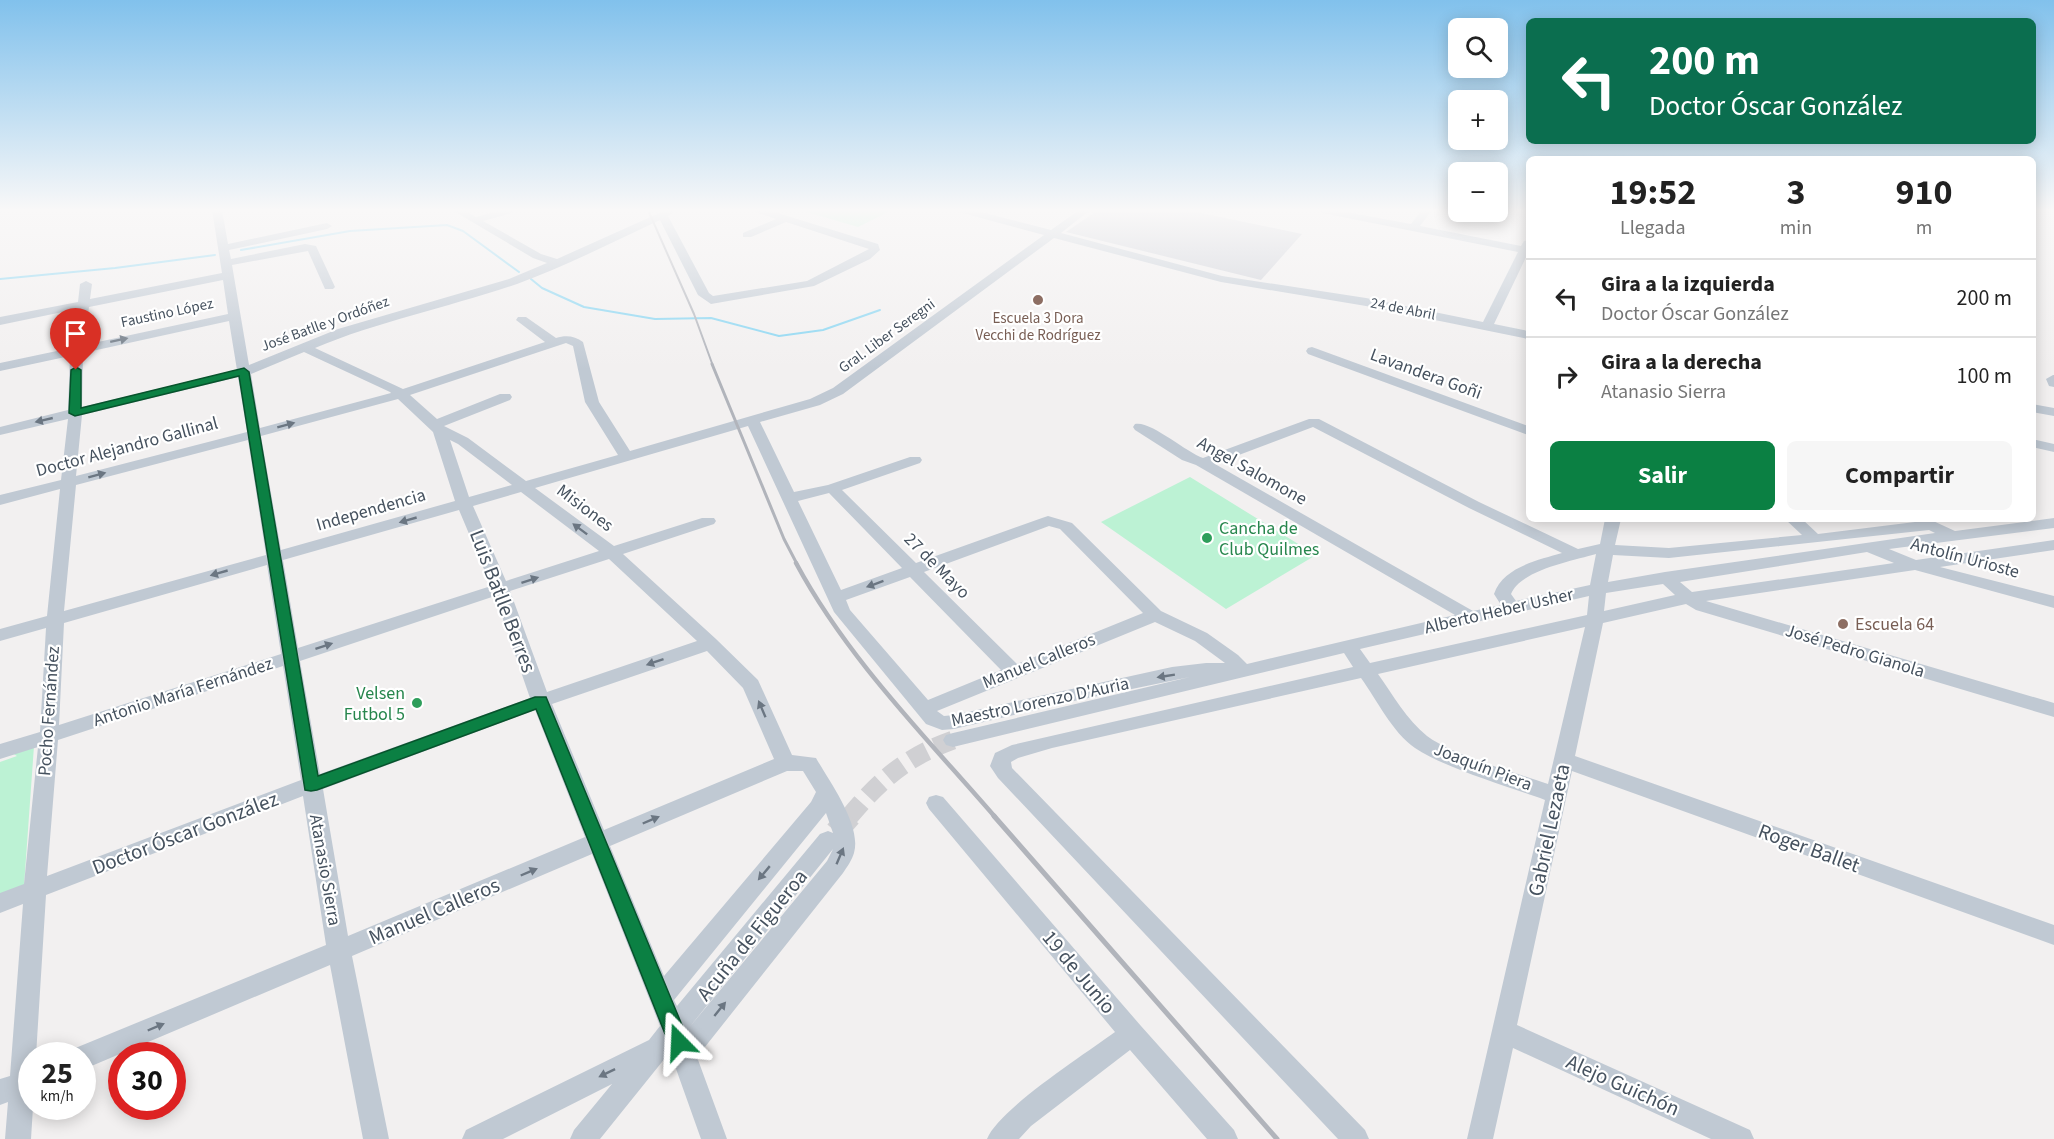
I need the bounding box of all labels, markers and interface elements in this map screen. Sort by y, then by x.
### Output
map controls [1448,18,1508,222]
button: search [1448,18,1508,78]
text: 200 m [1649,31,1760,91]
icon: left [1550,42,1628,120]
text: Doctor Óscar González [1649,87,1902,126]
button: + [1448,90,1508,150]
button: − [1448,162,1508,222]
text: 19:52 [1609,167,1696,218]
text: 3 [1786,167,1805,218]
text: 910 [1896,167,1953,218]
text: Llegada [1620,214,1686,242]
text: min [1780,214,1812,242]
text: m [1916,214,1932,242]
text: Gira a la izquierda [1601,268,1775,300]
icon: left [1550,282,1583,315]
text: 200 m [1957,282,2012,314]
street label: José Batlle y Ordóñez [258,291,392,357]
street label: 24 de Abril [1369,292,1437,326]
street label: Faustino López [119,293,215,333]
marker: Escuela 3 Dora Vecchi de Rodríguez [1031,293,1045,307]
street label: Gral. Liber Seregni [835,294,939,378]
text: Doctor Óscar González [1601,300,1789,328]
pin [50,308,101,370]
place label: Escuela 3 Dora Vecchi de Rodríguez [975,308,1101,346]
icon: arrive [59,317,92,350]
one-way arrow [109,335,128,344]
street label: Lavandera Goñi [1367,342,1485,406]
text: Gira a la derecha [1601,346,1762,378]
icon: right [1550,360,1583,393]
text: 100 m [1957,360,2012,392]
text: Atanasio Sierra [1601,378,1726,406]
street label: Doctor Alejandro Gallinal [33,411,221,483]
one-way arrow [34,416,53,425]
one-way arrow [277,420,295,430]
street label: Angel Salomone [1193,430,1311,512]
button: Salir [1550,441,1775,510]
button: Compartir [1787,441,2012,510]
one-way arrow [88,469,106,479]
street label: Misiones [551,478,619,538]
street label: Independencia [313,482,429,538]
one-way arrow [399,515,417,525]
place label: Cancha de Club Quilmes [1219,516,1319,562]
one-way arrow [573,524,588,536]
street label: Luis Batlle Berres [462,525,544,677]
street label: 27 de Mayo [898,527,976,605]
marker: Cancha de Club Quilmes [1200,531,1214,545]
street label: Antolín Urioste [1908,531,2022,585]
one-way arrow [210,569,228,578]
one-way arrow [521,575,539,584]
one-way arrow [866,579,884,589]
street label: Alberto Heber Usher [1422,582,1577,640]
place label: Escuela 64 [1855,612,1934,637]
marker: Escuela 64 [1836,617,1850,631]
street label: José Pedro Gianola [1782,618,1928,684]
street label: Manuel Calleros [979,627,1099,695]
one-way arrow [315,641,333,650]
street label: Pocho Fernández [32,645,66,777]
street label: Antonio María Fernández [90,651,276,733]
one-way arrow [646,658,664,668]
street label: Maestro Lorenzo D'Auria [949,671,1131,733]
one-way arrow [1156,671,1175,680]
place label: Velsen Futbol 5 [344,681,405,727]
marker: Velsen Futbol 5 [410,696,424,710]
one-way arrow [757,700,767,718]
street label: Joaquín Piera [1430,737,1536,797]
street label: Gabriel Lezaeta [1520,761,1578,899]
street label: Doctor Óscar González [88,784,282,882]
street label: Atanasio Sierra [303,812,347,928]
one-way arrow [642,815,660,824]
street label: Roger Ballet [1754,816,1864,880]
one-way arrow [835,847,845,865]
street label: Acuña de Figueroa [689,863,815,1007]
one-way arrow [758,865,771,880]
one-way arrow [520,867,538,876]
street label: Manuel Calleros [364,870,504,952]
street label: 19 de Junio [1035,924,1123,1020]
one-way arrow [713,1002,726,1017]
position arrow [647,1010,711,1074]
one-way arrow [147,1022,165,1031]
speed limit sign: 30 [108,1042,186,1120]
street label: Alejo Guichón [1561,1047,1685,1123]
text: 25 [41,1052,73,1095]
one-way arrow [598,1069,615,1078]
text: km/h [40,1086,74,1107]

